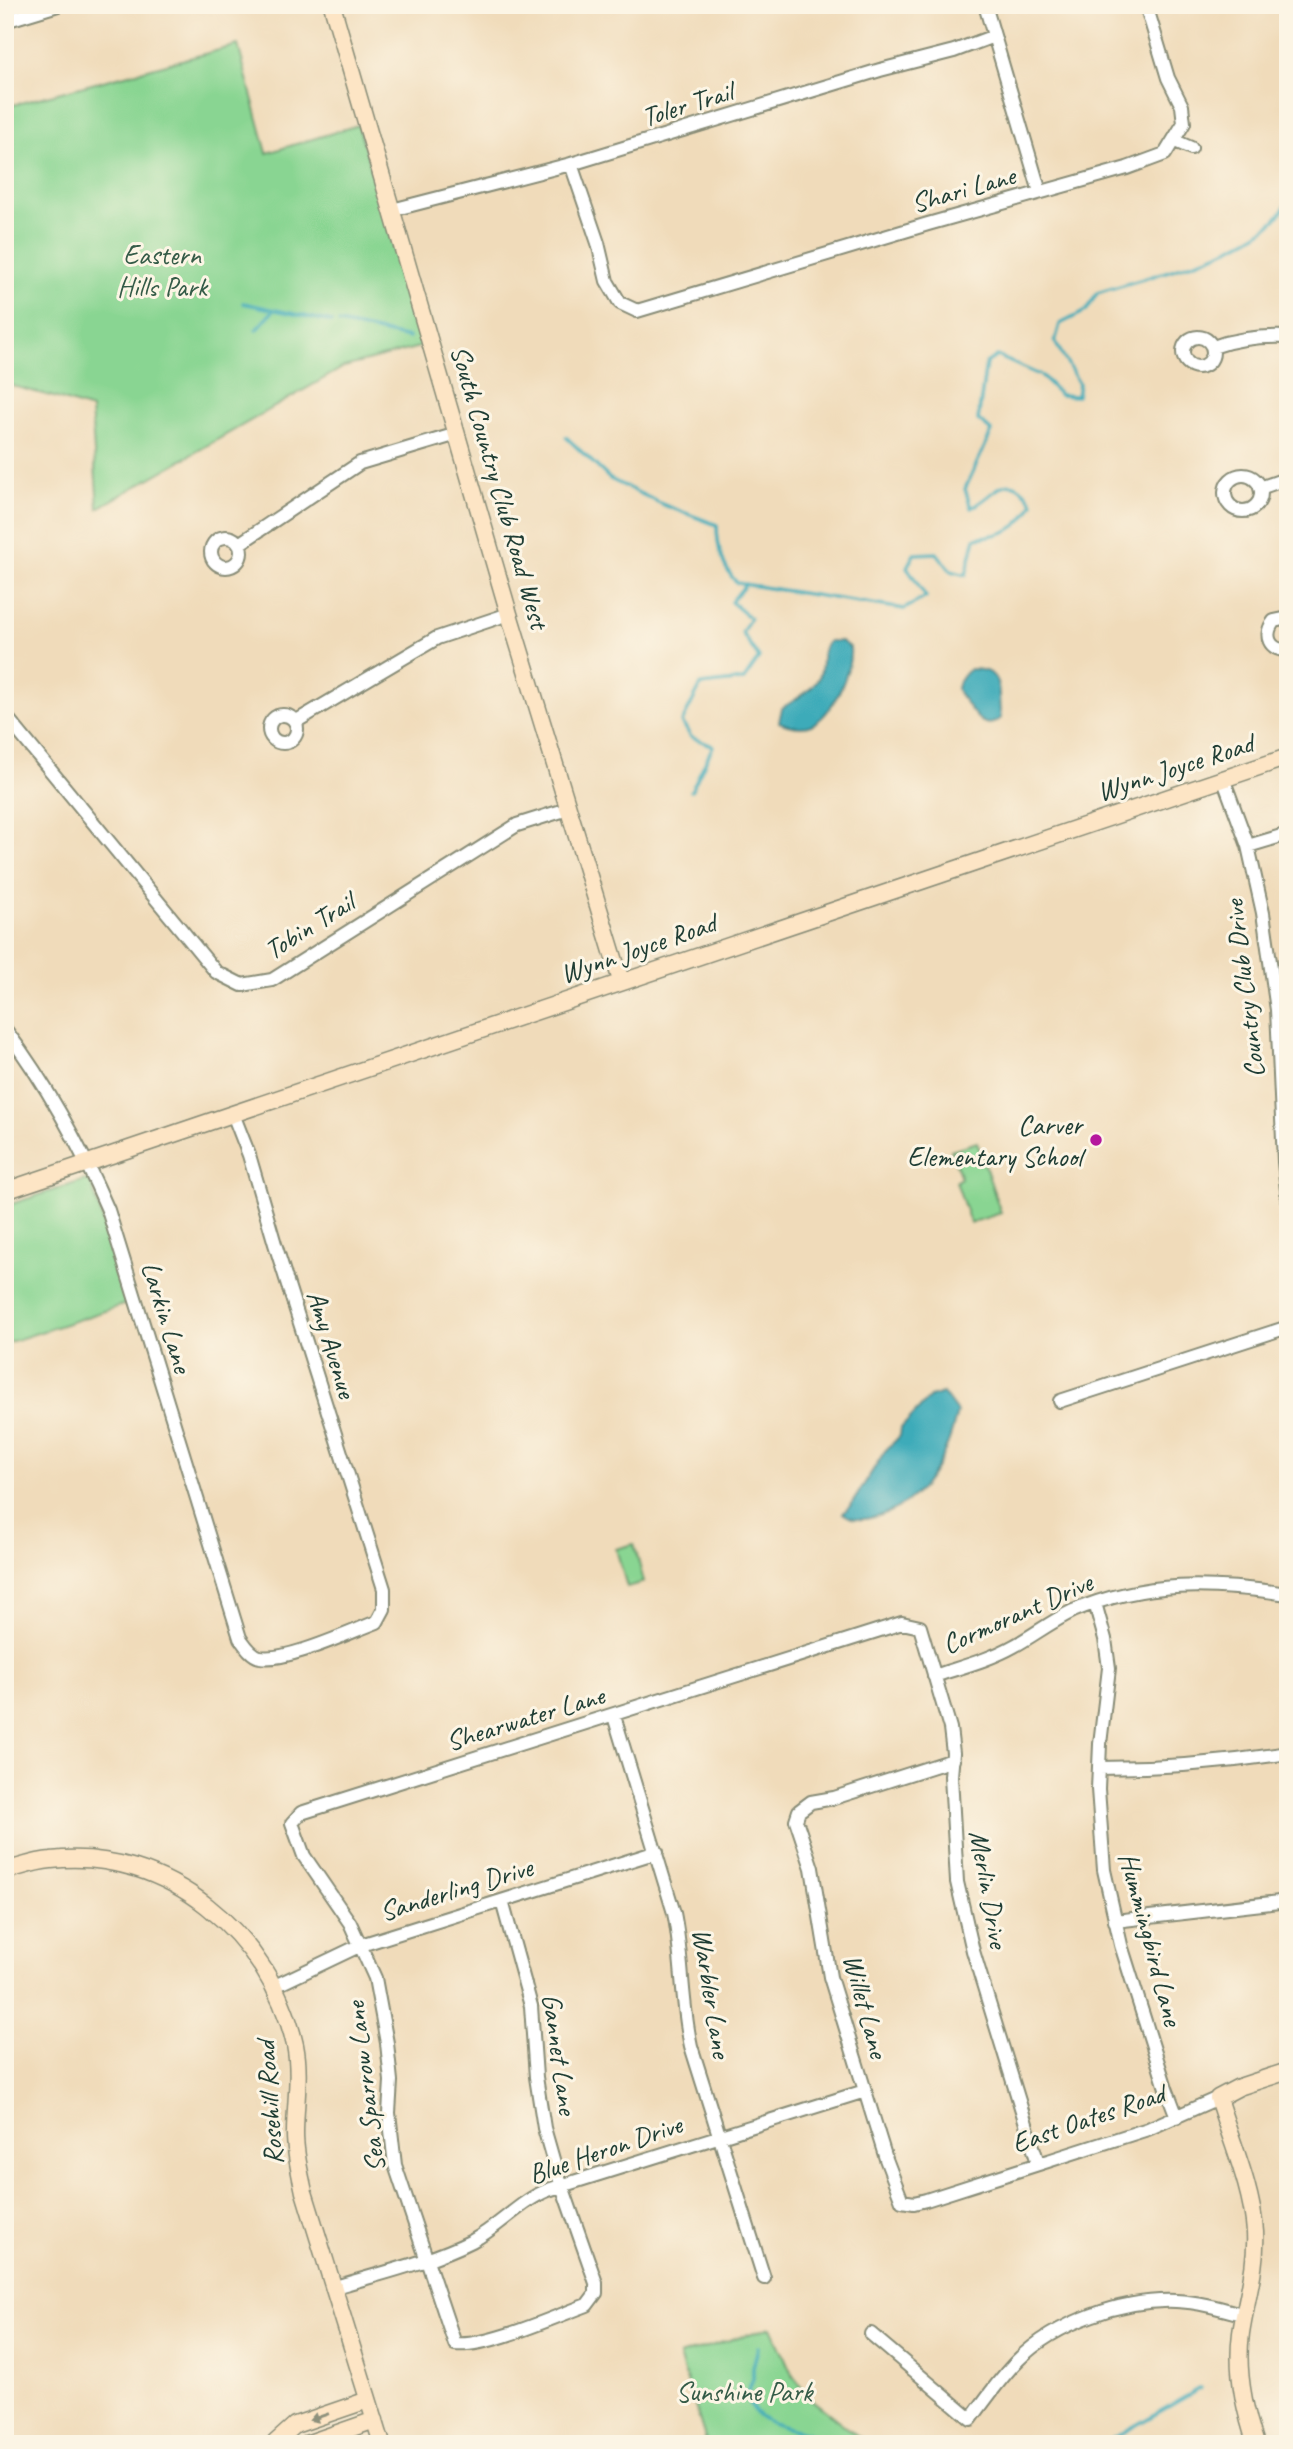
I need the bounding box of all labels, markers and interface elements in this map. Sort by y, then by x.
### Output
street label: Toler Trail [637,72,742,134]
street label: Shari Lane [907,157,1021,221]
park label: Eastern Hills Park [117,237,209,304]
street label: South Country Club Road West [443,341,558,635]
street label: Wynn Joyce Road [1092,724,1261,809]
street label: Tobin Trail [258,882,365,967]
street label: Country Club Drive [1216,896,1272,1080]
street label: Wynn Joyce Road [555,904,724,991]
place label: Carver Elementary School [907,1107,1087,1174]
marker: Carver Elementary School [1088,1132,1104,1148]
street label: Larkin Lane [134,1257,201,1379]
street label: Amy Avenue [299,1286,365,1404]
street label: Cormorant Drive [937,1564,1099,1662]
street label: Shearwater Lane [442,1677,610,1759]
street label: Merlin Drive [961,1827,1017,1952]
street label: Sanderling Drive [375,1849,538,1929]
street label: Hummingbird Lane [1111,1849,1191,2031]
street label: Warbler Lane [685,1926,740,2062]
street label: Willet Lane [835,1950,897,2064]
street label: Gannet Lane [534,1991,586,2118]
street label: Sea Sparrow Lane [337,1998,393,2174]
street label: Rosehill Road [247,2036,291,2166]
street label: East Oates Road [1007,2074,1173,2160]
street label: Blue Heron Drive [524,2106,688,2192]
park label: Sunshine Park [676,2374,814,2409]
one-way arrow [308,2412,329,2423]

